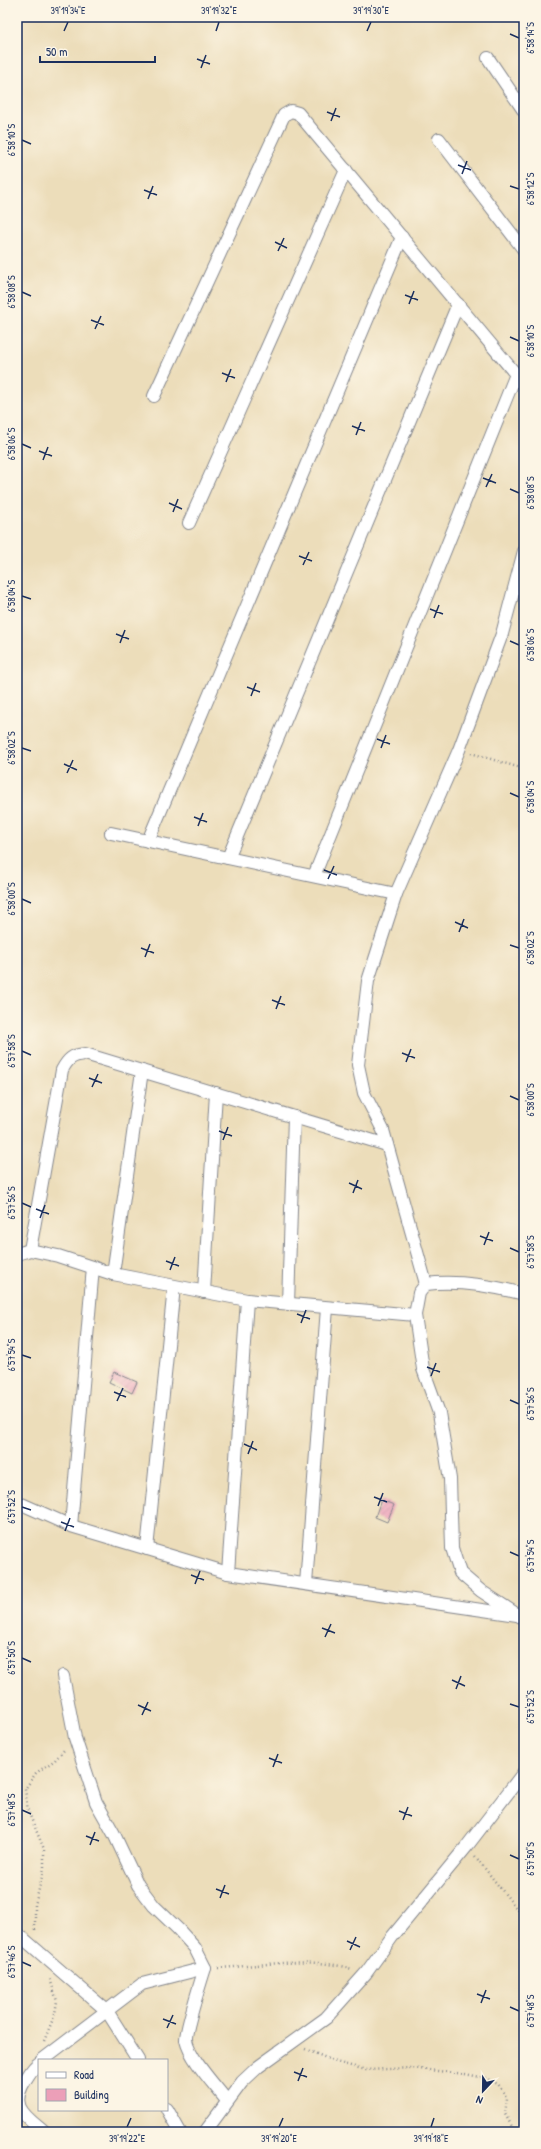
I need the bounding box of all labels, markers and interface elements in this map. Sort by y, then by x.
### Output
text: 39°19'34"E [50,4,86,17]
text: 39°19'32"E [201,4,238,17]
text: 39°19'30"E [353,4,389,17]
text: 6°58'14"S [524,22,537,54]
scale bar [40,38,155,64]
text: 50 m [46,43,67,60]
text: 6°58'10"S [5,123,18,156]
text: 6°58'12"S [524,172,537,205]
text: 6°58'08"S [5,275,18,308]
text: 6°58'10"S [524,324,537,357]
text: 6°58'06"S [5,427,18,460]
text: 6°58'08"S [524,476,537,509]
text: 6°58'04"S [5,579,18,612]
text: 6°58'06"S [524,628,537,661]
text: 6°58'02"S [5,731,18,765]
text: 6°58'04"S [524,780,537,813]
text: 6°58'00"S [5,882,18,916]
text: 6°58'02"S [524,931,537,965]
text: 6°57'58"S [5,1034,18,1068]
text: 6°58'00"S [524,1083,537,1117]
text: 6°57'56"S [5,1186,18,1219]
text: 6°57'58"S [524,1235,537,1269]
text: 6°57'54"S [5,1338,18,1371]
text: 6°57'56"S [524,1387,537,1420]
text: 6°57'52"S [5,1490,18,1524]
text: 6°57'54"S [524,1539,537,1572]
text: 6°57'50"S [5,1641,18,1675]
text: 6°57'52"S [524,1690,537,1724]
text: 6°57'48"S [5,1793,18,1826]
text: 6°57'50"S [524,1842,537,1876]
text: 6°57'46"S [5,1945,18,1978]
text: 6°57'48"S [524,1994,537,2027]
legend [38,2059,168,2111]
text: Road [74,2066,94,2083]
north arrow [463,2071,503,2111]
text: Building [74,2086,109,2103]
text: N [474,2093,485,2108]
text: 39°19'22"E [109,2132,146,2145]
text: 39°19'20"E [261,2132,298,2145]
text: 39°19'18"E [414,2132,449,2145]

